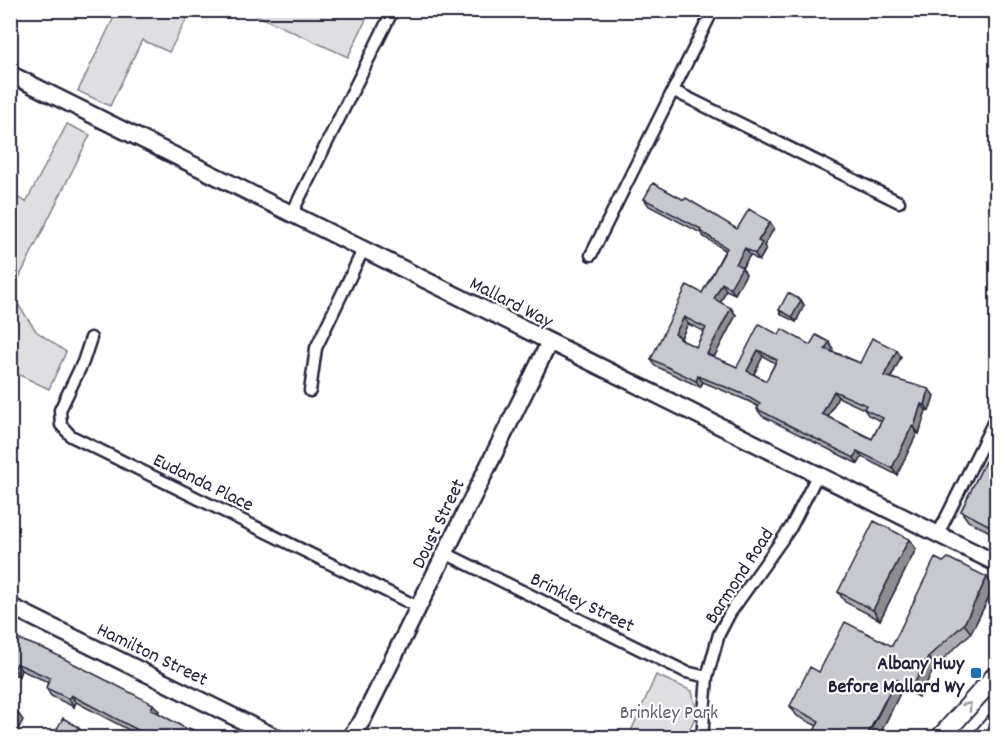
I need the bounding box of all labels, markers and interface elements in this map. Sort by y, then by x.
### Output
street label: Mallard Way [464,271,558,337]
street label: Eudanda Place [148,447,258,520]
street label: Doust Street [406,475,474,574]
street label: Barmond Road [699,523,782,630]
street label: Brinkley Street [525,566,639,641]
street label: Hamilton Street [91,617,212,695]
place label: Albany Hwy Before Mallard Wy [828,651,965,702]
marker: Albany Hwy Before Mallard Wy [969,666,983,680]
park label: Brinkley Park [620,700,718,728]
one-way arrow [961,702,972,713]

